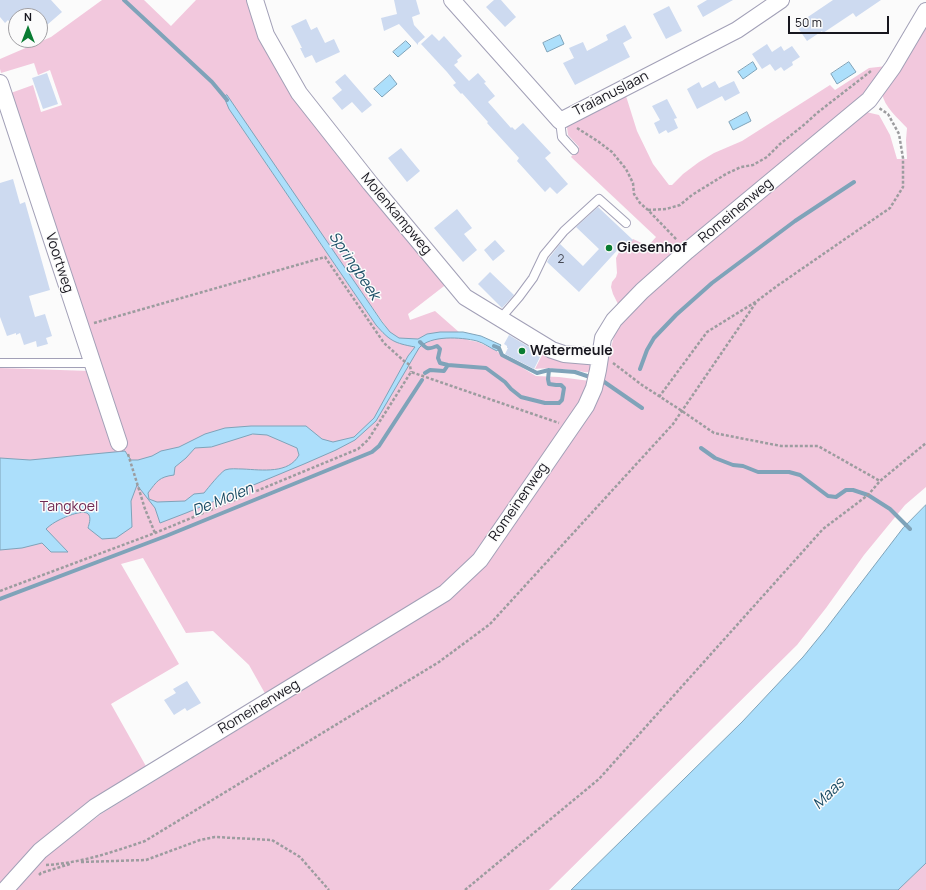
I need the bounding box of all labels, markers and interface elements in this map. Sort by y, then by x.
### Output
north arrow [8,8,48,48]
scale bar [790,8,891,34]
text: N [24,9,32,24]
text: 50 m [795,14,822,31]
street label: Traianuslaan [570,68,652,120]
street label: Molenkampweg [357,170,435,258]
street label: Romeinenweg [695,175,777,247]
water label: Springbeek [325,228,383,304]
street label: Voortweg [41,231,77,295]
place label: Giesenhof [617,240,687,256]
marker: Giesenhof [604,243,614,253]
house number: 2 [558,253,564,267]
place label: Watermeule [530,343,613,359]
marker: Watermeule [517,346,527,356]
street label: Romeinenweg [486,460,552,544]
water label: De Molen [190,480,256,520]
park label: Tangkoel [40,499,98,515]
street label: Romeinenweg [215,676,303,738]
water label: Maas [810,775,848,813]

